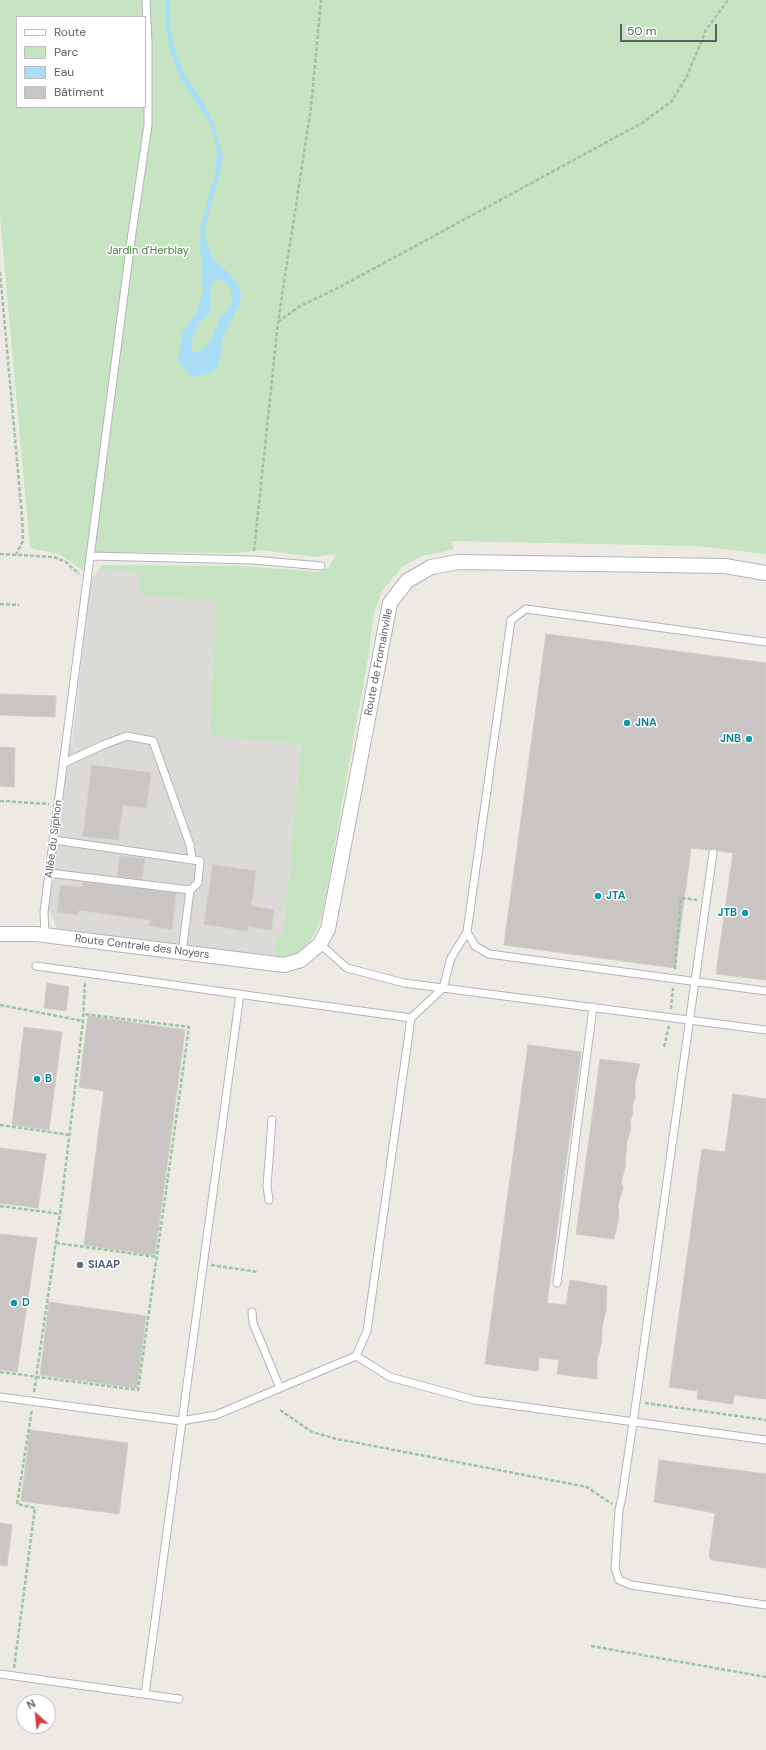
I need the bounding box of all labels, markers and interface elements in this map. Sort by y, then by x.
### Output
legend [16,16,146,108]
scale bar [622,16,719,42]
text: 50 m [627,23,656,39]
text: Route [54,24,86,40]
text: Parc [54,44,78,60]
text: Eau [54,64,74,80]
text: Bâtiment [54,84,104,100]
park label: Jardin d'Herblay [107,244,189,258]
street label: Route de Fromainville [362,607,396,717]
place label: JNA [635,716,657,730]
marker: JNA [622,718,632,728]
place label: JNB [720,732,741,746]
marker: JNB [744,734,754,744]
street label: Allée du Siphon [43,799,65,879]
place label: JTA [606,889,626,903]
marker: JTA [593,891,603,901]
place label: JTB [717,906,737,920]
marker: JTB [740,908,750,918]
street label: Route Centrale des Noyers [74,932,210,962]
place label: B [45,1072,52,1086]
marker: B [32,1074,42,1084]
place label: SIAAP [88,1258,120,1272]
marker: SIAAP [75,1260,85,1270]
place label: D [22,1296,30,1310]
marker: D [9,1298,19,1308]
north arrow [16,1694,56,1734]
text: N [24,1696,38,1712]

